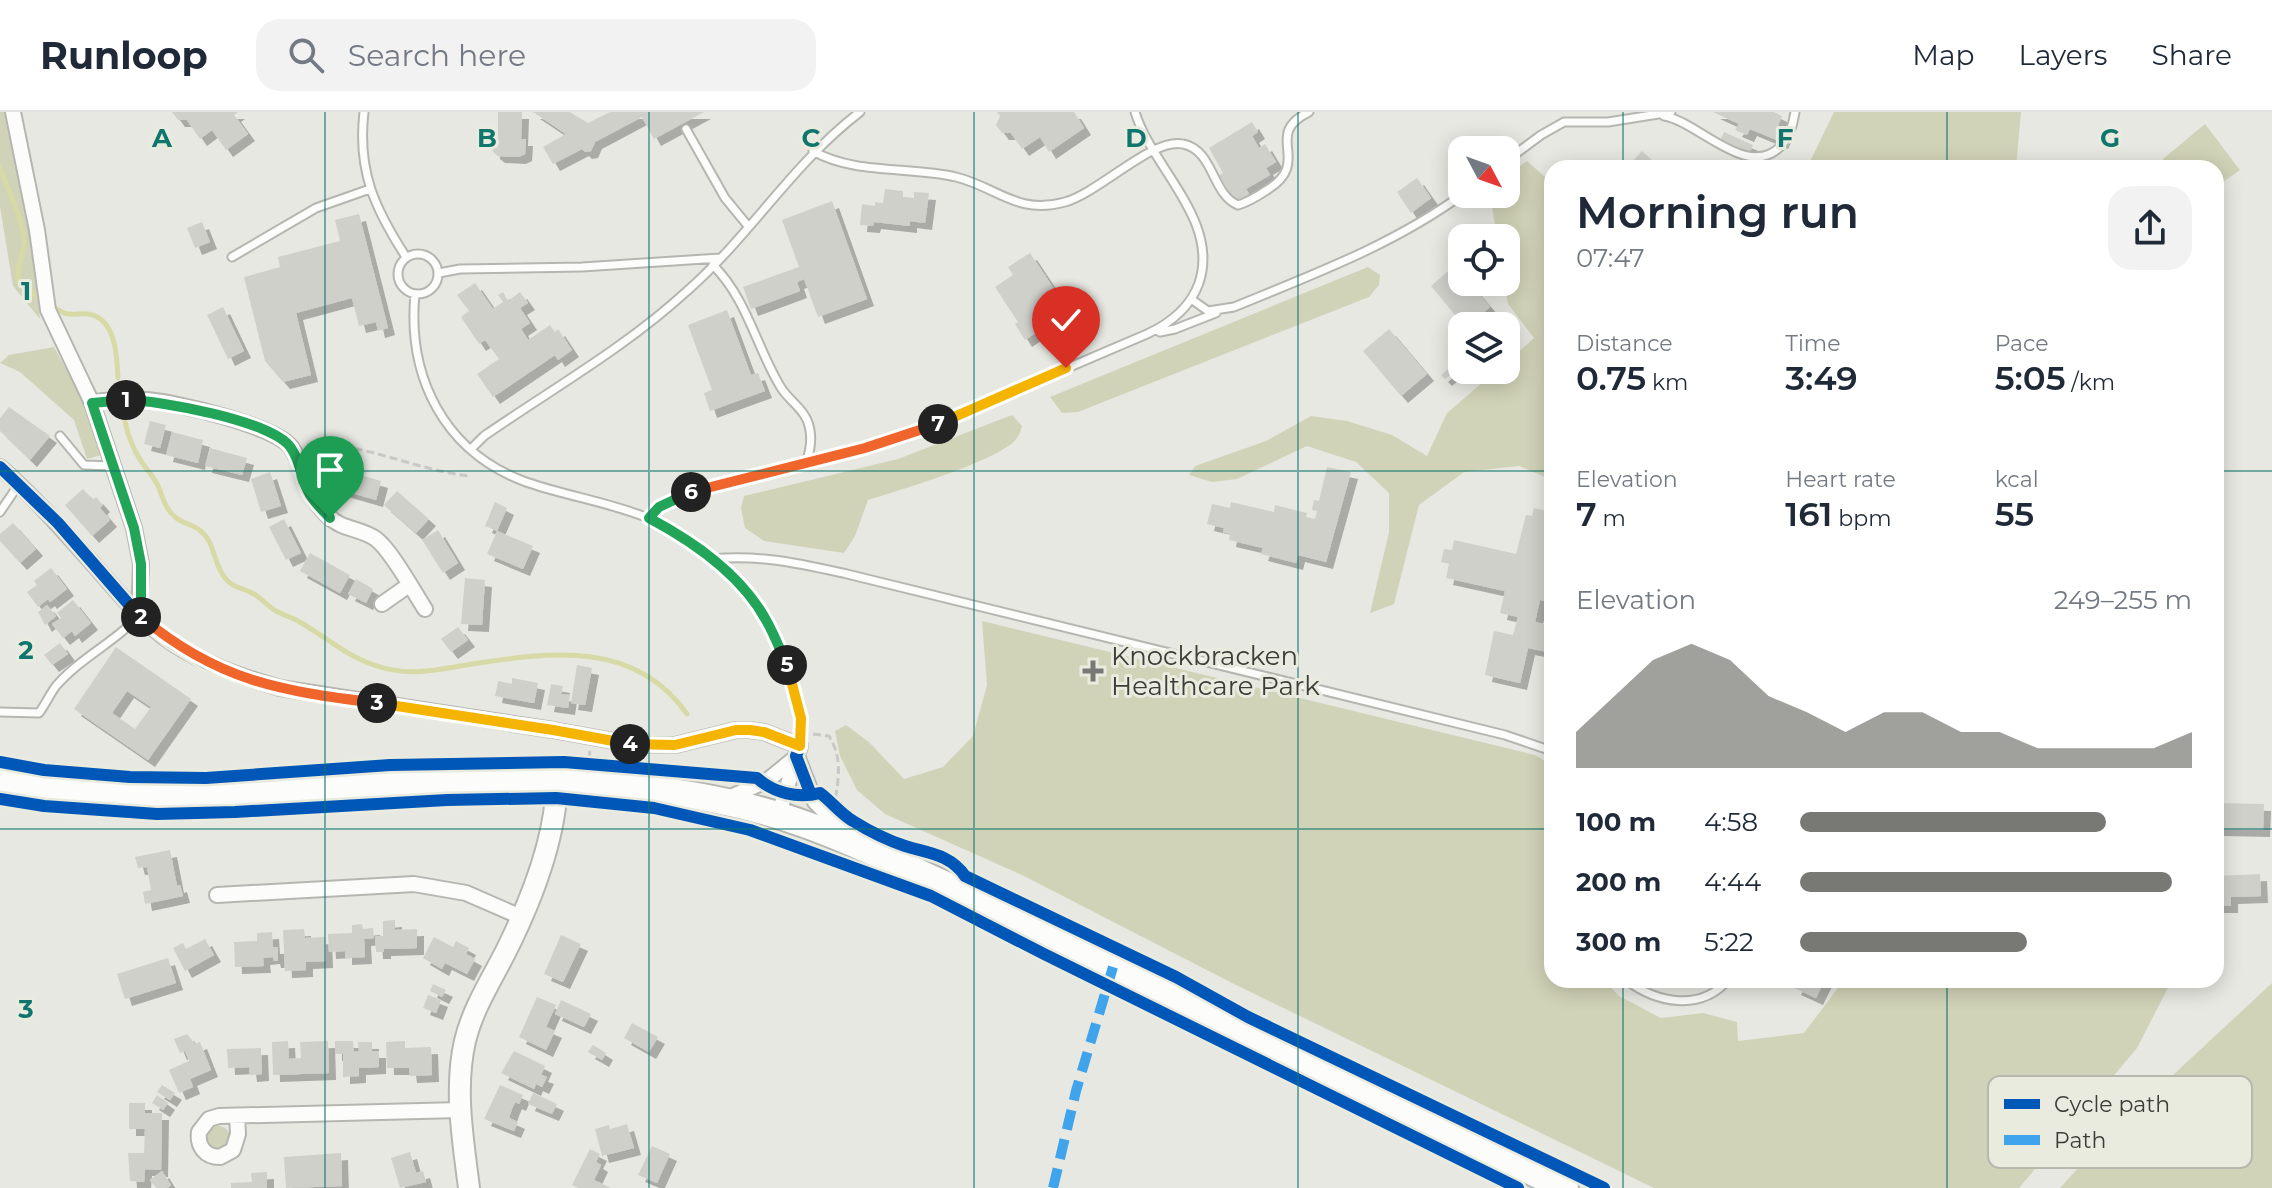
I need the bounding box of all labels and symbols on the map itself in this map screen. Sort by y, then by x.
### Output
text: A [151,122,173,154]
text: B [477,122,497,154]
text: C [802,122,821,154]
text: D [1125,122,1147,154]
text: F [1777,122,1793,154]
text: G [2100,122,2120,154]
north arrow [1448,136,1520,208]
text: 1 [21,275,31,307]
pin [1032,286,1100,368]
pin: 1 [106,380,146,420]
pin: 7 [918,404,958,444]
pin [296,436,364,518]
pin: 6 [671,472,711,512]
pin: 2 [121,597,161,637]
text: 2 [18,634,34,666]
place label: Knockbracken Healthcare Park [1111,640,1320,702]
pin: 5 [767,645,807,685]
marker: Knockbracken Healthcare Park [1082,660,1104,682]
pin: 3 [357,683,397,723]
pin: 4 [610,724,650,764]
text: 3 [17,993,34,1025]
legend [1988,1076,2252,1168]
text: Cycle path [2054,1091,2170,1118]
text: Path [2054,1127,2106,1154]

